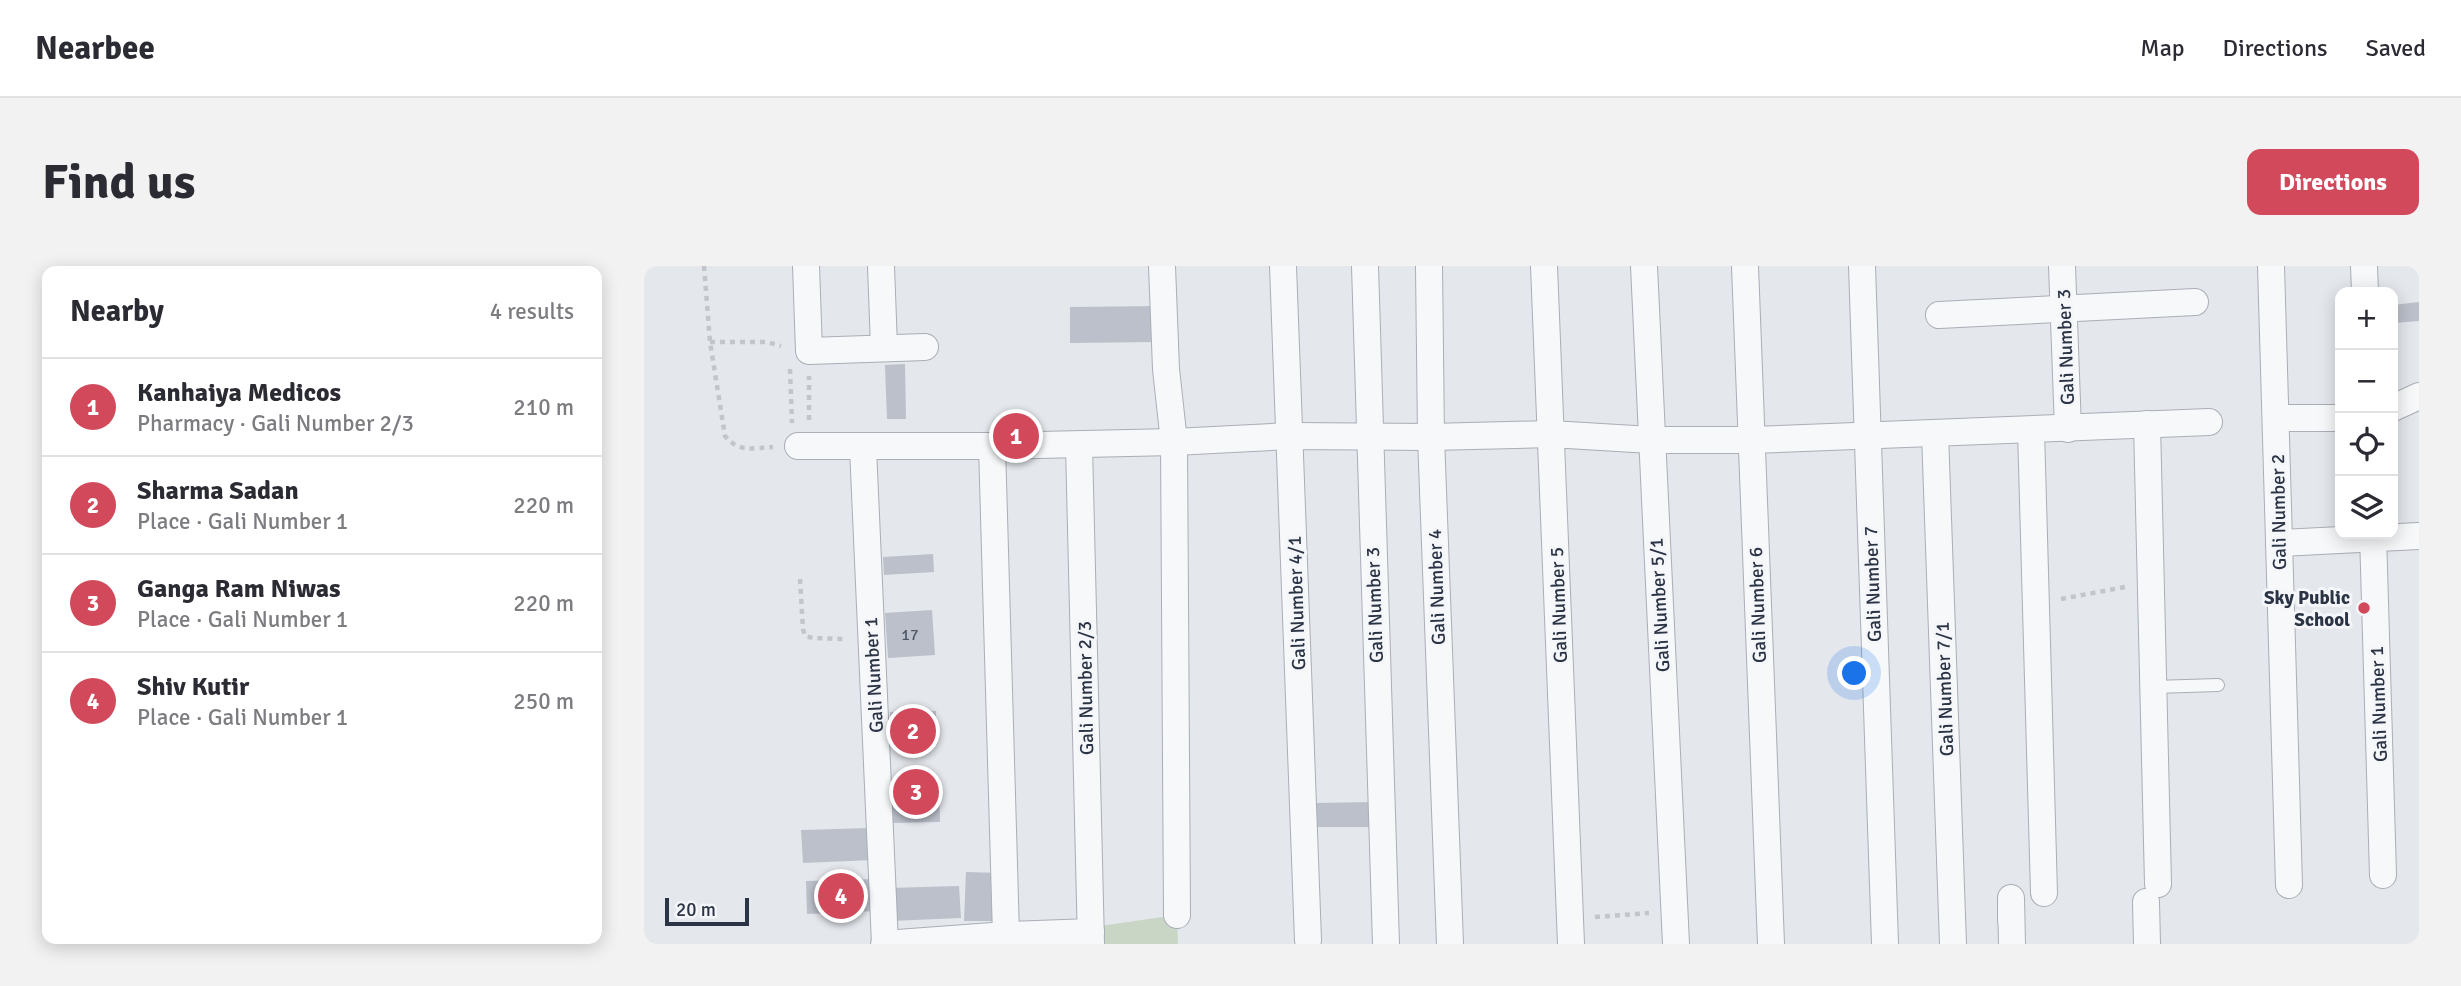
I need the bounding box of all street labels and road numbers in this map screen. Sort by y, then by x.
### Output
street label: Gali Number 3 [2052,289,2080,405]
street label: Gali Number 2 [2266,454,2292,570]
street label: Gali Number 7 [1859,526,1887,642]
street label: Gali Number 4 [1423,529,1451,645]
street label: Gali Number 4/1 [1283,535,1311,671]
street label: Gali Number 5/1 [1644,537,1675,673]
street label: Gali Number 3 [1361,547,1389,663]
street label: Gali Number 5 [1545,547,1573,663]
street label: Gali Number 6 [1744,547,1772,663]
street label: Gali Number 1 [859,616,889,734]
street label: Gali Number 2/3 [1073,621,1099,755]
street label: Gali Number 7/1 [1931,621,1959,757]
street label: Gali Number 1 [2365,646,2393,762]

